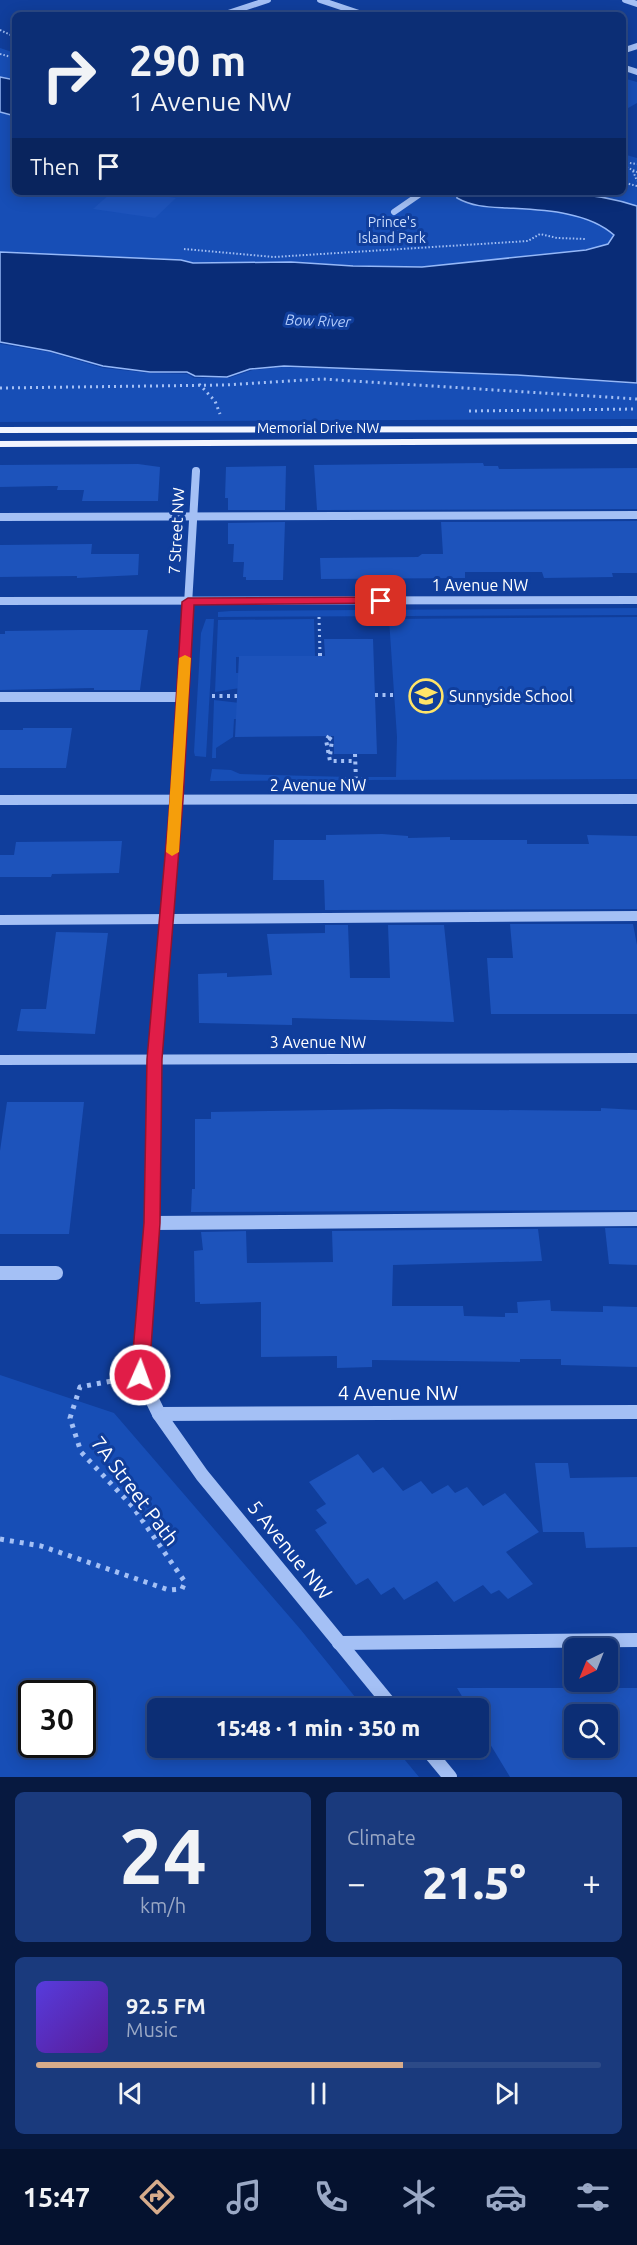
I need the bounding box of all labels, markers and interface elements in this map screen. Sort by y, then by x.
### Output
icon: right [30,36,108,114]
text: 290 m [129,37,246,84]
text: 1 Avenue NW [129,86,292,116]
icon: arrive [92,150,125,183]
text: Then [30,154,80,179]
park label: Prince's Island Park [358,214,426,246]
water label: Bow River [285,311,352,330]
street label: Memorial Drive NW [257,420,379,436]
street label: 7 Street NW [165,487,187,575]
pin [355,575,406,626]
street label: 1 Avenue NW [432,576,528,594]
icon: arrive [364,584,397,617]
school or university icon: Sunnyside School [408,678,444,714]
place label: Sunnyside School [449,687,573,705]
street label: 2 Avenue NW [270,776,366,794]
street label: 3 Avenue NW [270,1033,366,1051]
position arrow [108,1343,172,1407]
street label: 4 Avenue NW [338,1381,458,1404]
street label: 7A Street Path [87,1432,184,1550]
street label: 5 Avenue NW [244,1496,337,1604]
north arrow [564,1638,618,1692]
map controls [564,1638,618,1758]
speed limit sign: 30 [18,1680,96,1758]
button: search [564,1704,618,1758]
text: 15:48 · 1 min · 350 m [216,1715,420,1740]
text: 24 [119,1811,207,1899]
text: Climate [347,1826,416,1849]
text: 21.5° [422,1857,526,1908]
text: − [347,1864,366,1901]
text: + [582,1864,601,1901]
text: km/h [140,1894,186,1917]
text: 92.5 FM [126,1993,206,2018]
text: Music [126,2018,178,2041]
icon: previous [114,2077,147,2110]
icon: pause [302,2077,335,2110]
icon: next [490,2077,523,2110]
icon: directions [136,2176,178,2218]
icon: music [223,2176,265,2218]
icon: phone [310,2176,352,2218]
icon: climate [398,2176,440,2218]
icon: car [485,2176,527,2218]
icon: filters [572,2176,614,2218]
text: 15:47 [23,2182,90,2212]

